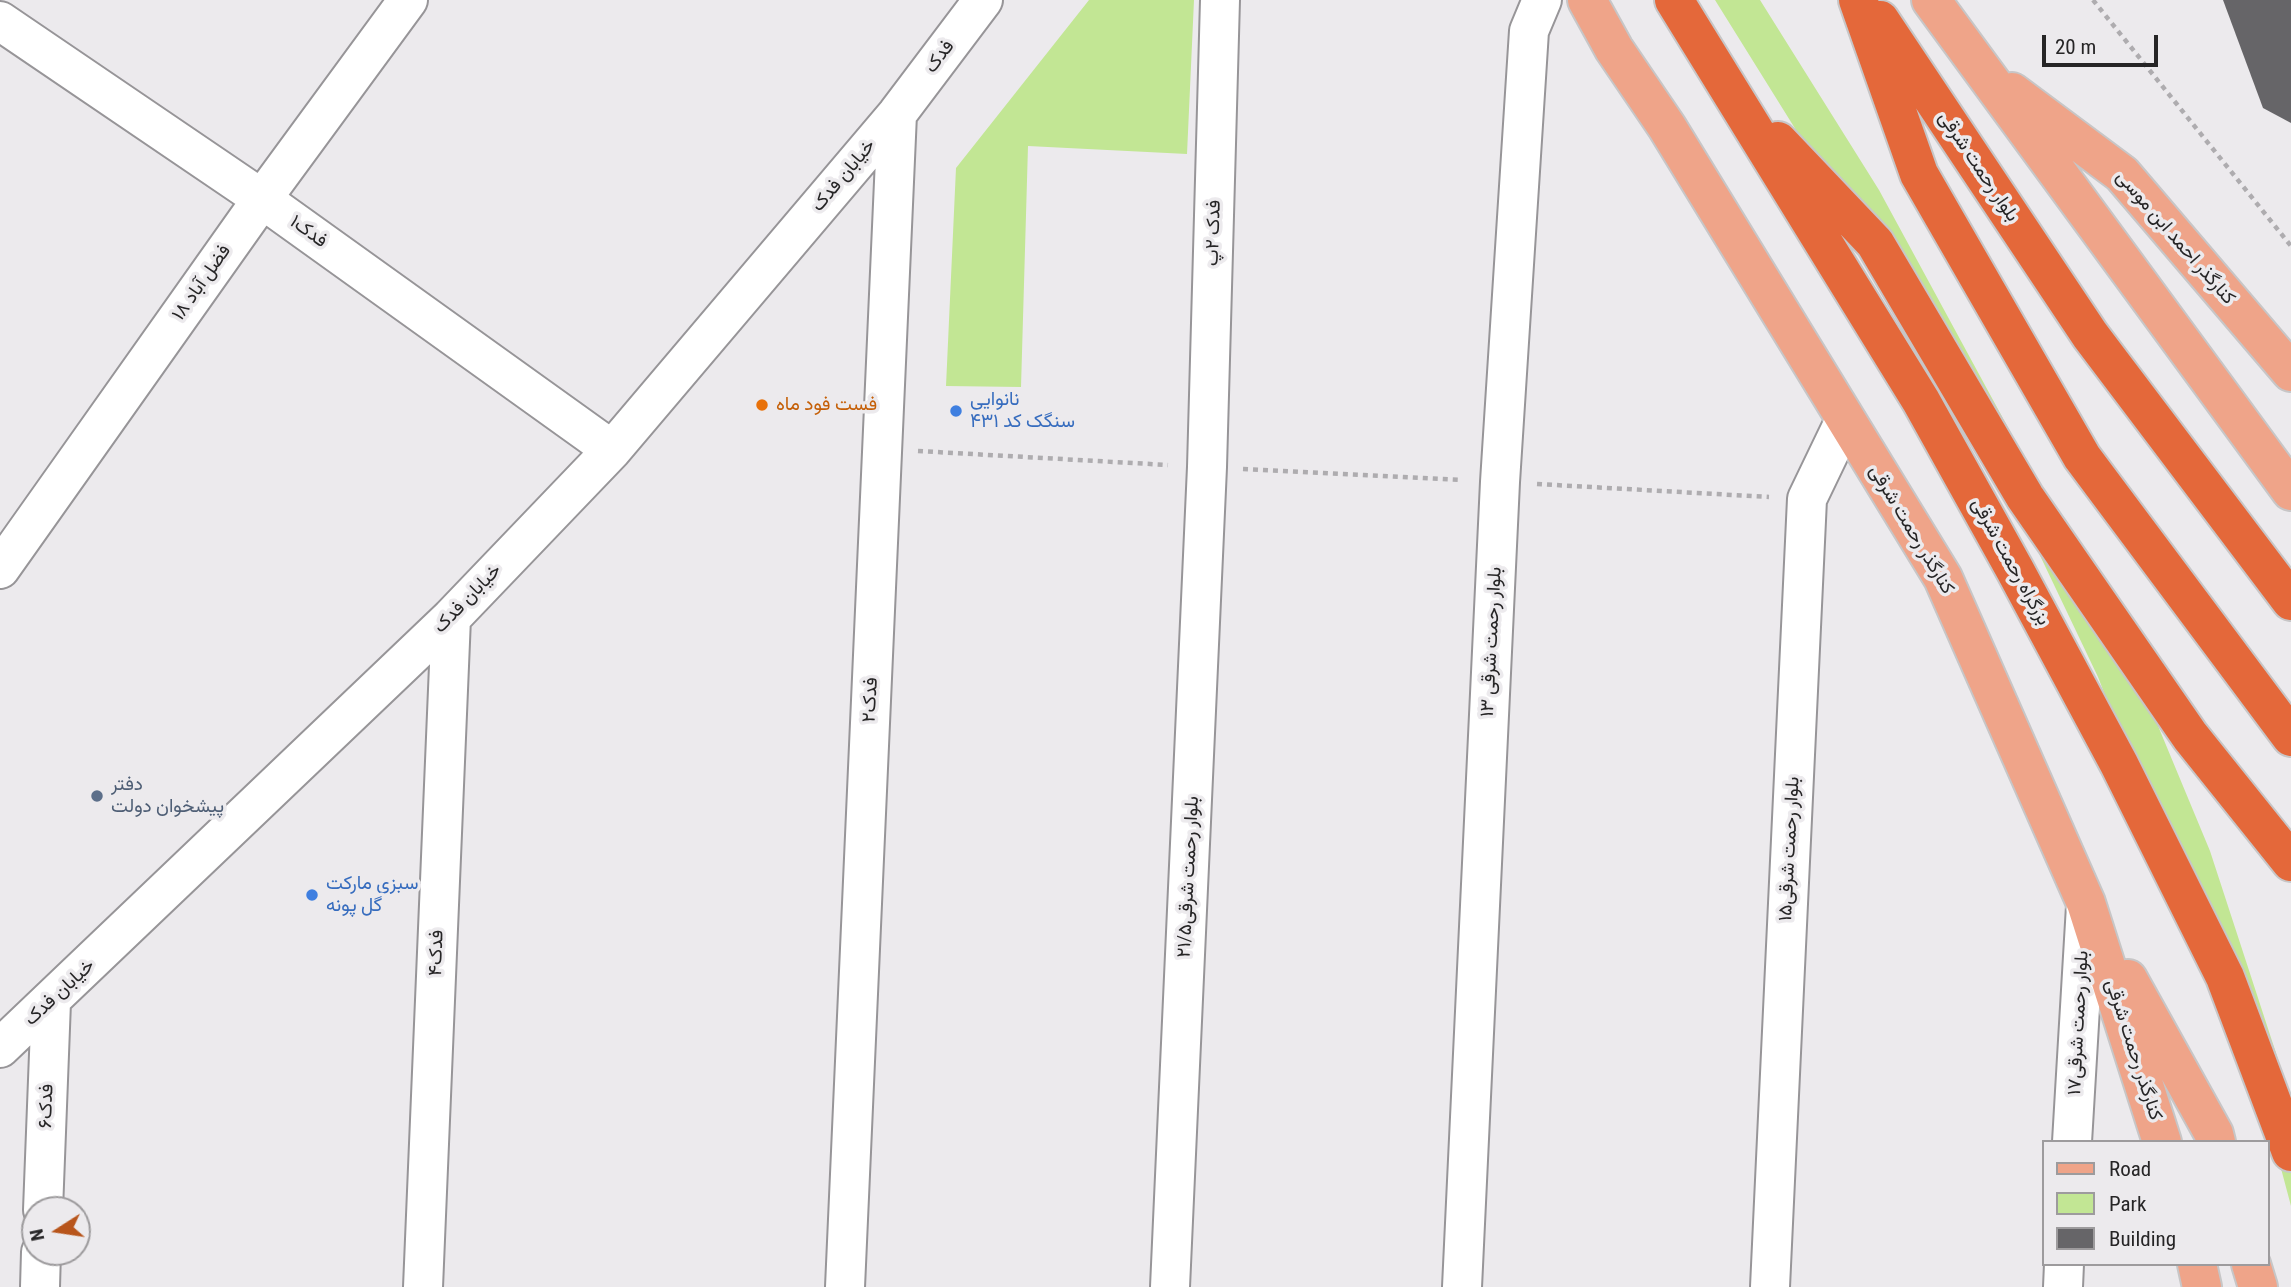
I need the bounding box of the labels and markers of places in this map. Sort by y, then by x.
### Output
place label: نانوایی سنگک کد ۴۳۱ [970,389,1075,433]
place label: فست فود ماه [776,394,877,416]
marker: فست فود ماه [754,397,770,413]
marker: نانوایی سنگک کد ۴۳۱ [948,403,964,419]
place label: دفتر پیشخوان دولت [111,774,224,818]
marker: دفتر پیشخوان دولت [89,788,105,804]
place label: سبزی مارکت گل پونه [326,873,419,917]
marker: سبزی مارکت گل پونه [304,887,320,903]

